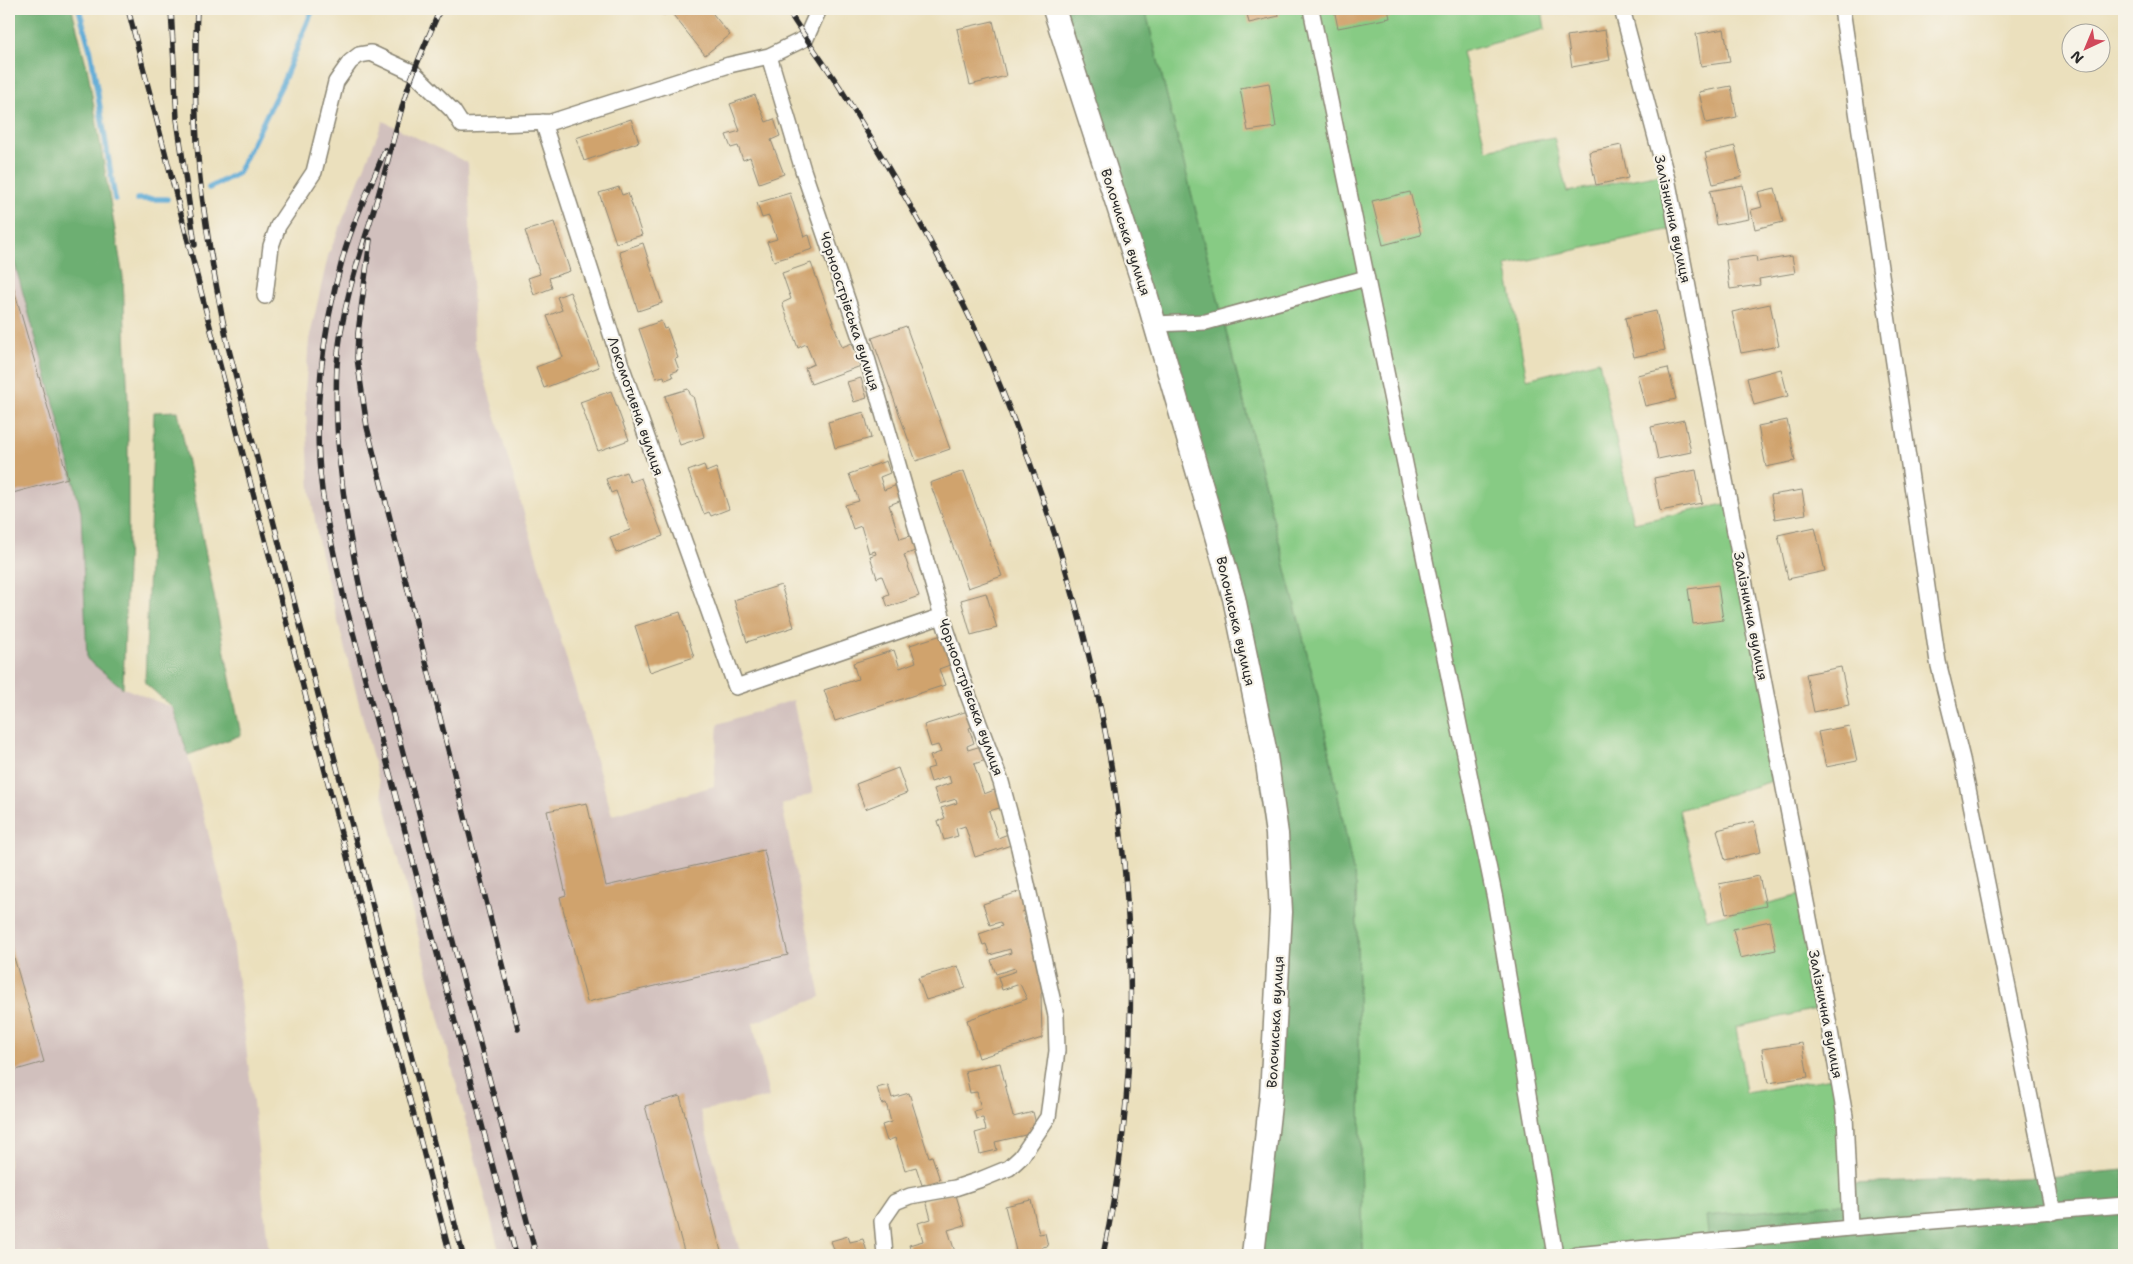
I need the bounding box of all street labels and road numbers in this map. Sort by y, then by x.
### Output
street label: Залізнична вулиця [1651,153,1695,285]
street label: Волочиська вулиця [1097,166,1155,298]
street label: Чорноострівська вулиця [816,229,884,393]
street label: Локомотивна вулиця [604,334,668,478]
street label: Залізнична вулиця [1730,550,1772,682]
street label: Волочиська вулиця [1212,554,1260,688]
street label: Чорноострівська вулиця [934,616,1008,778]
street label: Залізнична вулиця [1805,948,1847,1080]
street label: Волочиська вулиця [1263,955,1287,1089]

